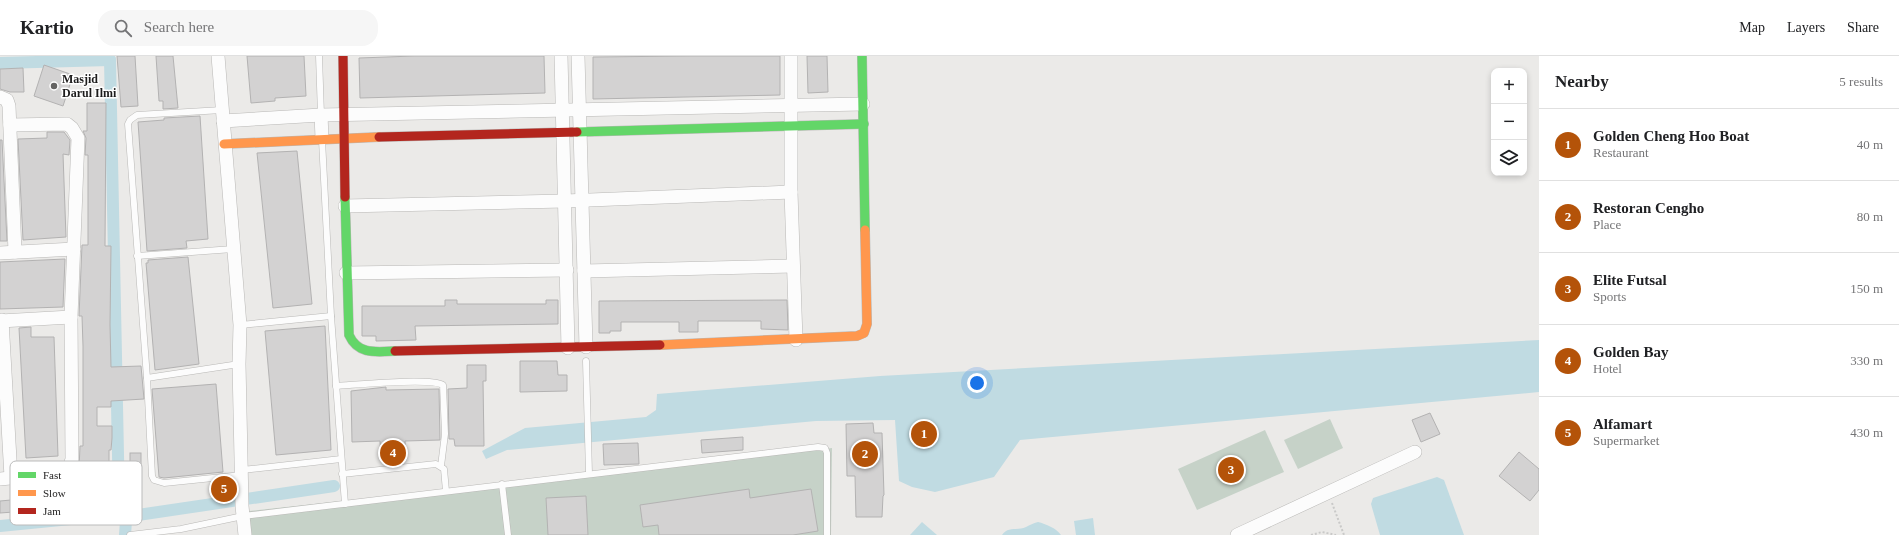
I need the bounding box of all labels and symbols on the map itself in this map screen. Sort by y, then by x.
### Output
place label: Masjid Darul Ilmi [62,72,117,100]
marker: Masjid Darul Ilmi [49,81,59,91]
your location [967,373,987,393]
pin: 1 [911,419,937,449]
pin: 4 [380,438,406,468]
pin: 2 [852,439,878,469]
pin: 3 [1218,455,1244,485]
legend [10,461,142,525]
text: Fast [43,469,61,481]
pin: 5 [211,474,237,504]
text: Slow [43,487,66,499]
text: Jam [43,505,61,517]

